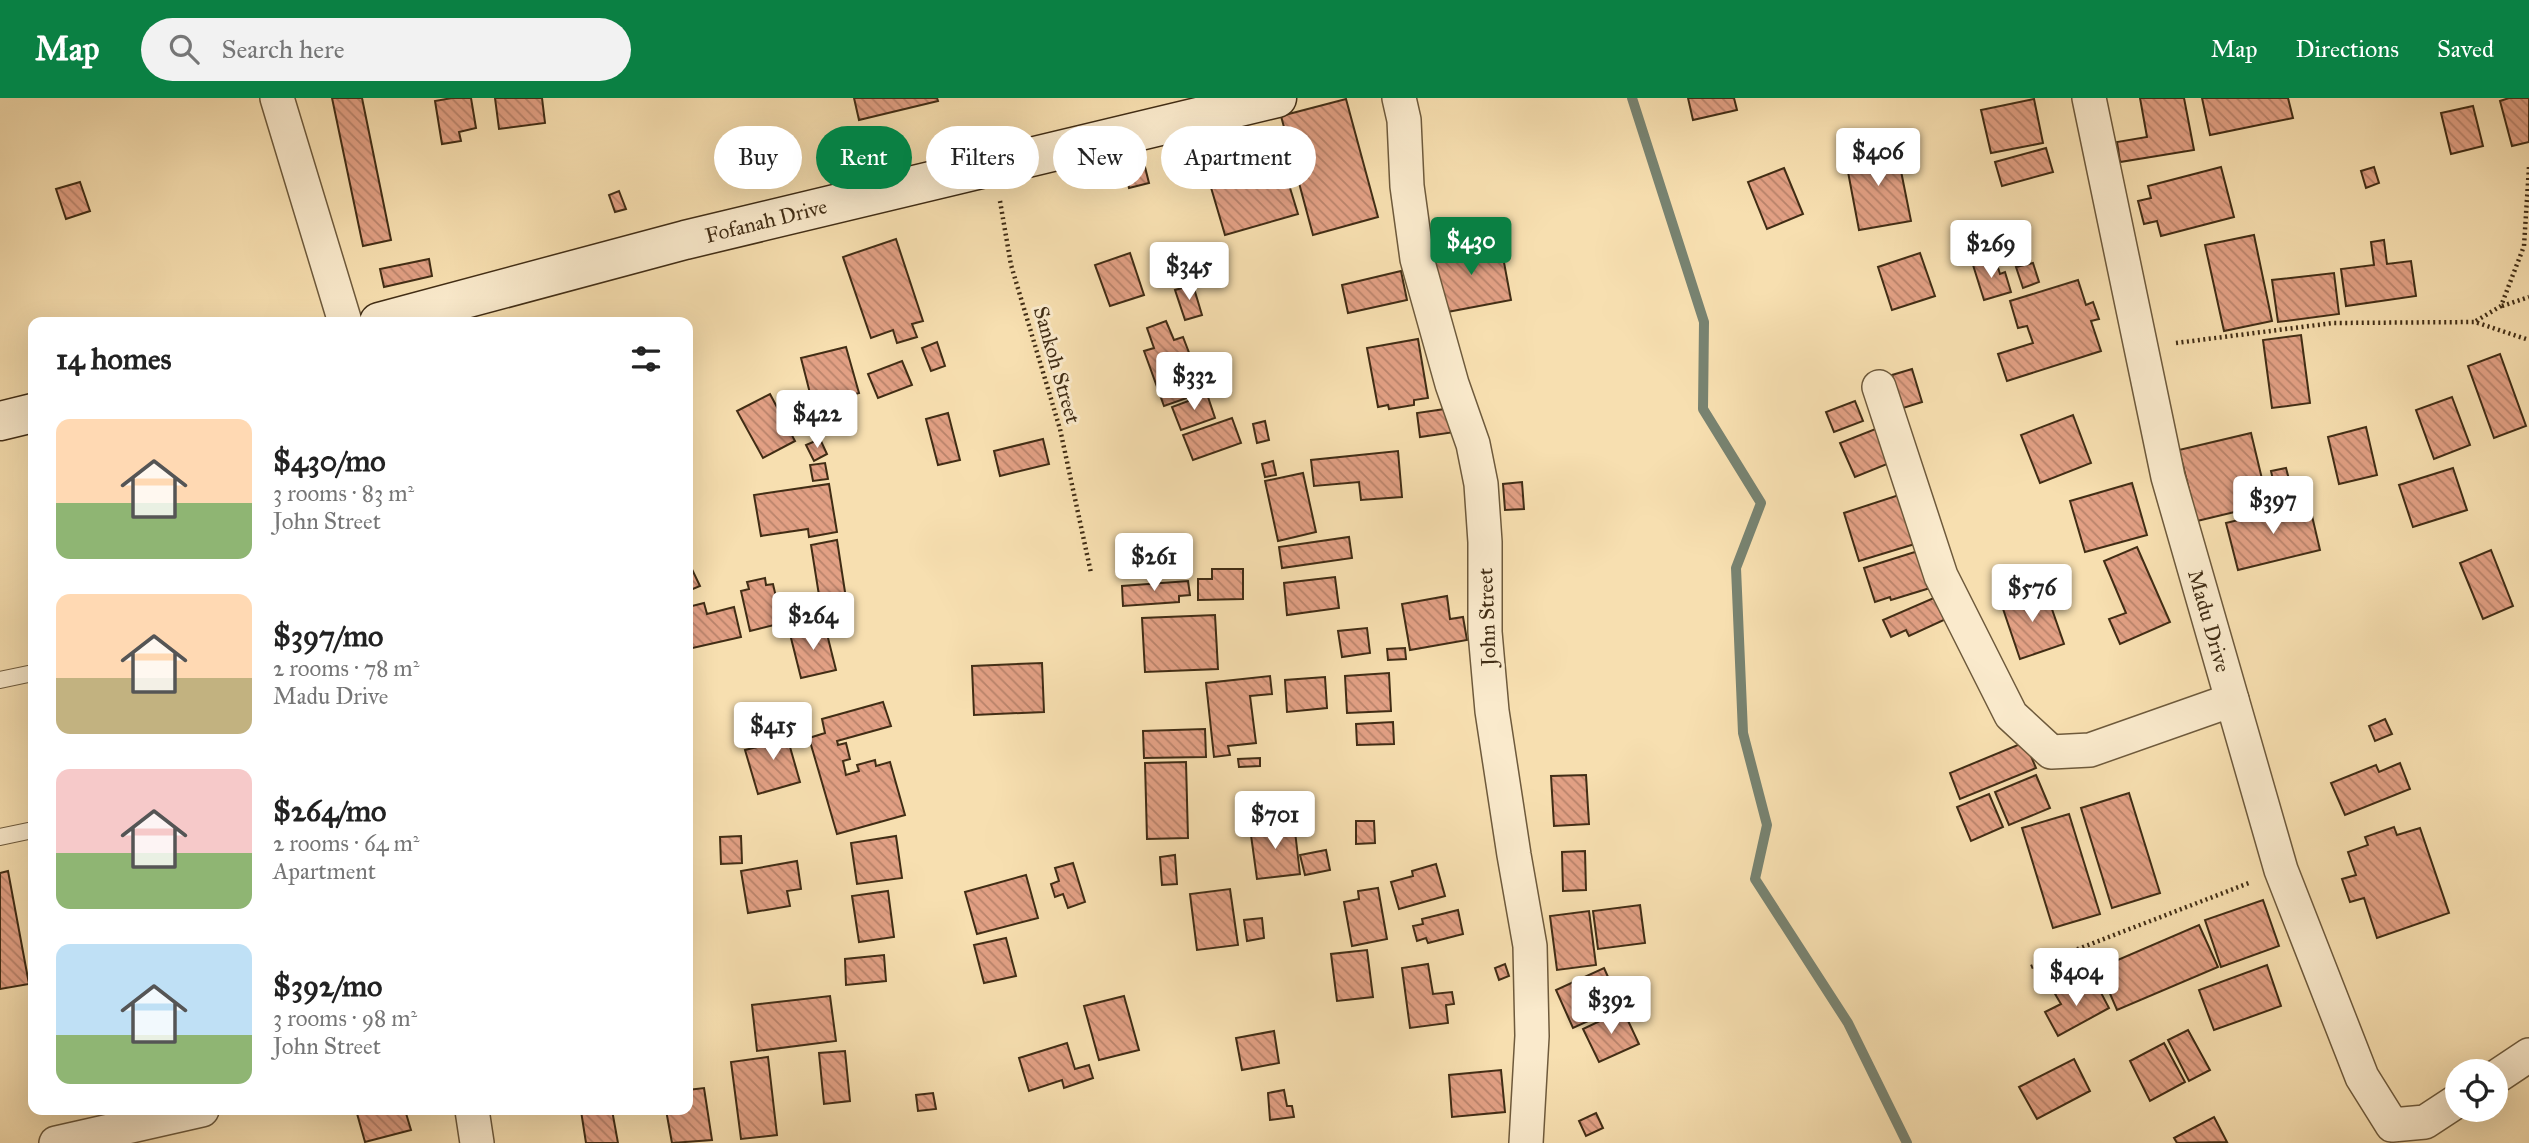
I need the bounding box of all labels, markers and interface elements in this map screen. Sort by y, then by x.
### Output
search box [141,18,631,81]
text: Map [35,29,99,69]
icon: search [165,30,203,68]
text: Search here [221,33,345,65]
text: Map [2211,34,2258,64]
text: Directions [2296,34,2399,64]
text: Saved [2437,34,2494,64]
chip: Buy [714,126,802,189]
chip: Rent [816,126,912,189]
chip: Filters [926,126,1039,189]
chip: New [1053,126,1147,189]
chip: Apartment [1161,126,1316,189]
pin: $406 [1837,129,1919,188]
text: $406 [1852,137,1904,165]
street label: Fofanah Drive [702,193,830,249]
pin: $430 [1430,218,1512,277]
pin: $269 [1950,220,2032,280]
text: $430 [1446,226,1496,254]
text: $269 [1966,229,2016,257]
pin: $345 [1148,242,1230,302]
text: $345 [1166,251,1212,279]
street label: Sankoh Street [1028,303,1086,427]
icon: filters [627,340,665,378]
text: 14 homes [56,341,171,377]
pin: $332 [1153,352,1235,412]
text: $332 [1172,361,1216,389]
pin: $422 [776,390,858,450]
text: $422 [792,399,842,427]
text: $430/mo [273,443,386,479]
icon: home [112,447,196,531]
pin: $397 [2232,476,2314,536]
text: 3 rooms · 83 m² [273,479,414,507]
text: $397 [2249,485,2297,513]
text: John Street [273,507,381,535]
pin: $261 [1113,533,1195,593]
text: $261 [1131,542,1177,570]
pin: $576 [1991,564,2073,624]
street label: John Street [1472,567,1502,669]
street label: Madu Drive [2182,567,2236,675]
text: $576 [2008,573,2056,601]
pin: $264 [772,592,854,652]
text: $264 [788,601,838,629]
text: $397/mo [273,618,383,654]
icon: home [112,622,196,706]
text: 2 rooms · 78 m² [273,654,419,682]
text: Madu Drive [273,682,388,710]
pin: $415 [732,702,814,762]
text: $415 [750,711,796,739]
pin: $701 [1234,792,1316,851]
text: $264/mo [273,793,386,829]
icon: home [112,797,196,881]
text: $701 [1251,800,1299,828]
text: 2 rooms · 64 m² [273,829,419,857]
text: Apartment [273,857,376,885]
pin: $404 [2035,948,2117,1008]
text: $404 [2050,957,2102,985]
text: $392/mo [273,968,382,1004]
icon: home [112,972,196,1056]
pin: $392 [1570,976,1652,1036]
text: $392 [1588,985,1634,1013]
text: 3 rooms · 98 m² [273,1004,417,1032]
text: John Street [273,1032,381,1060]
map controls [2445,1059,2508,1122]
button: locate [2445,1059,2508,1122]

